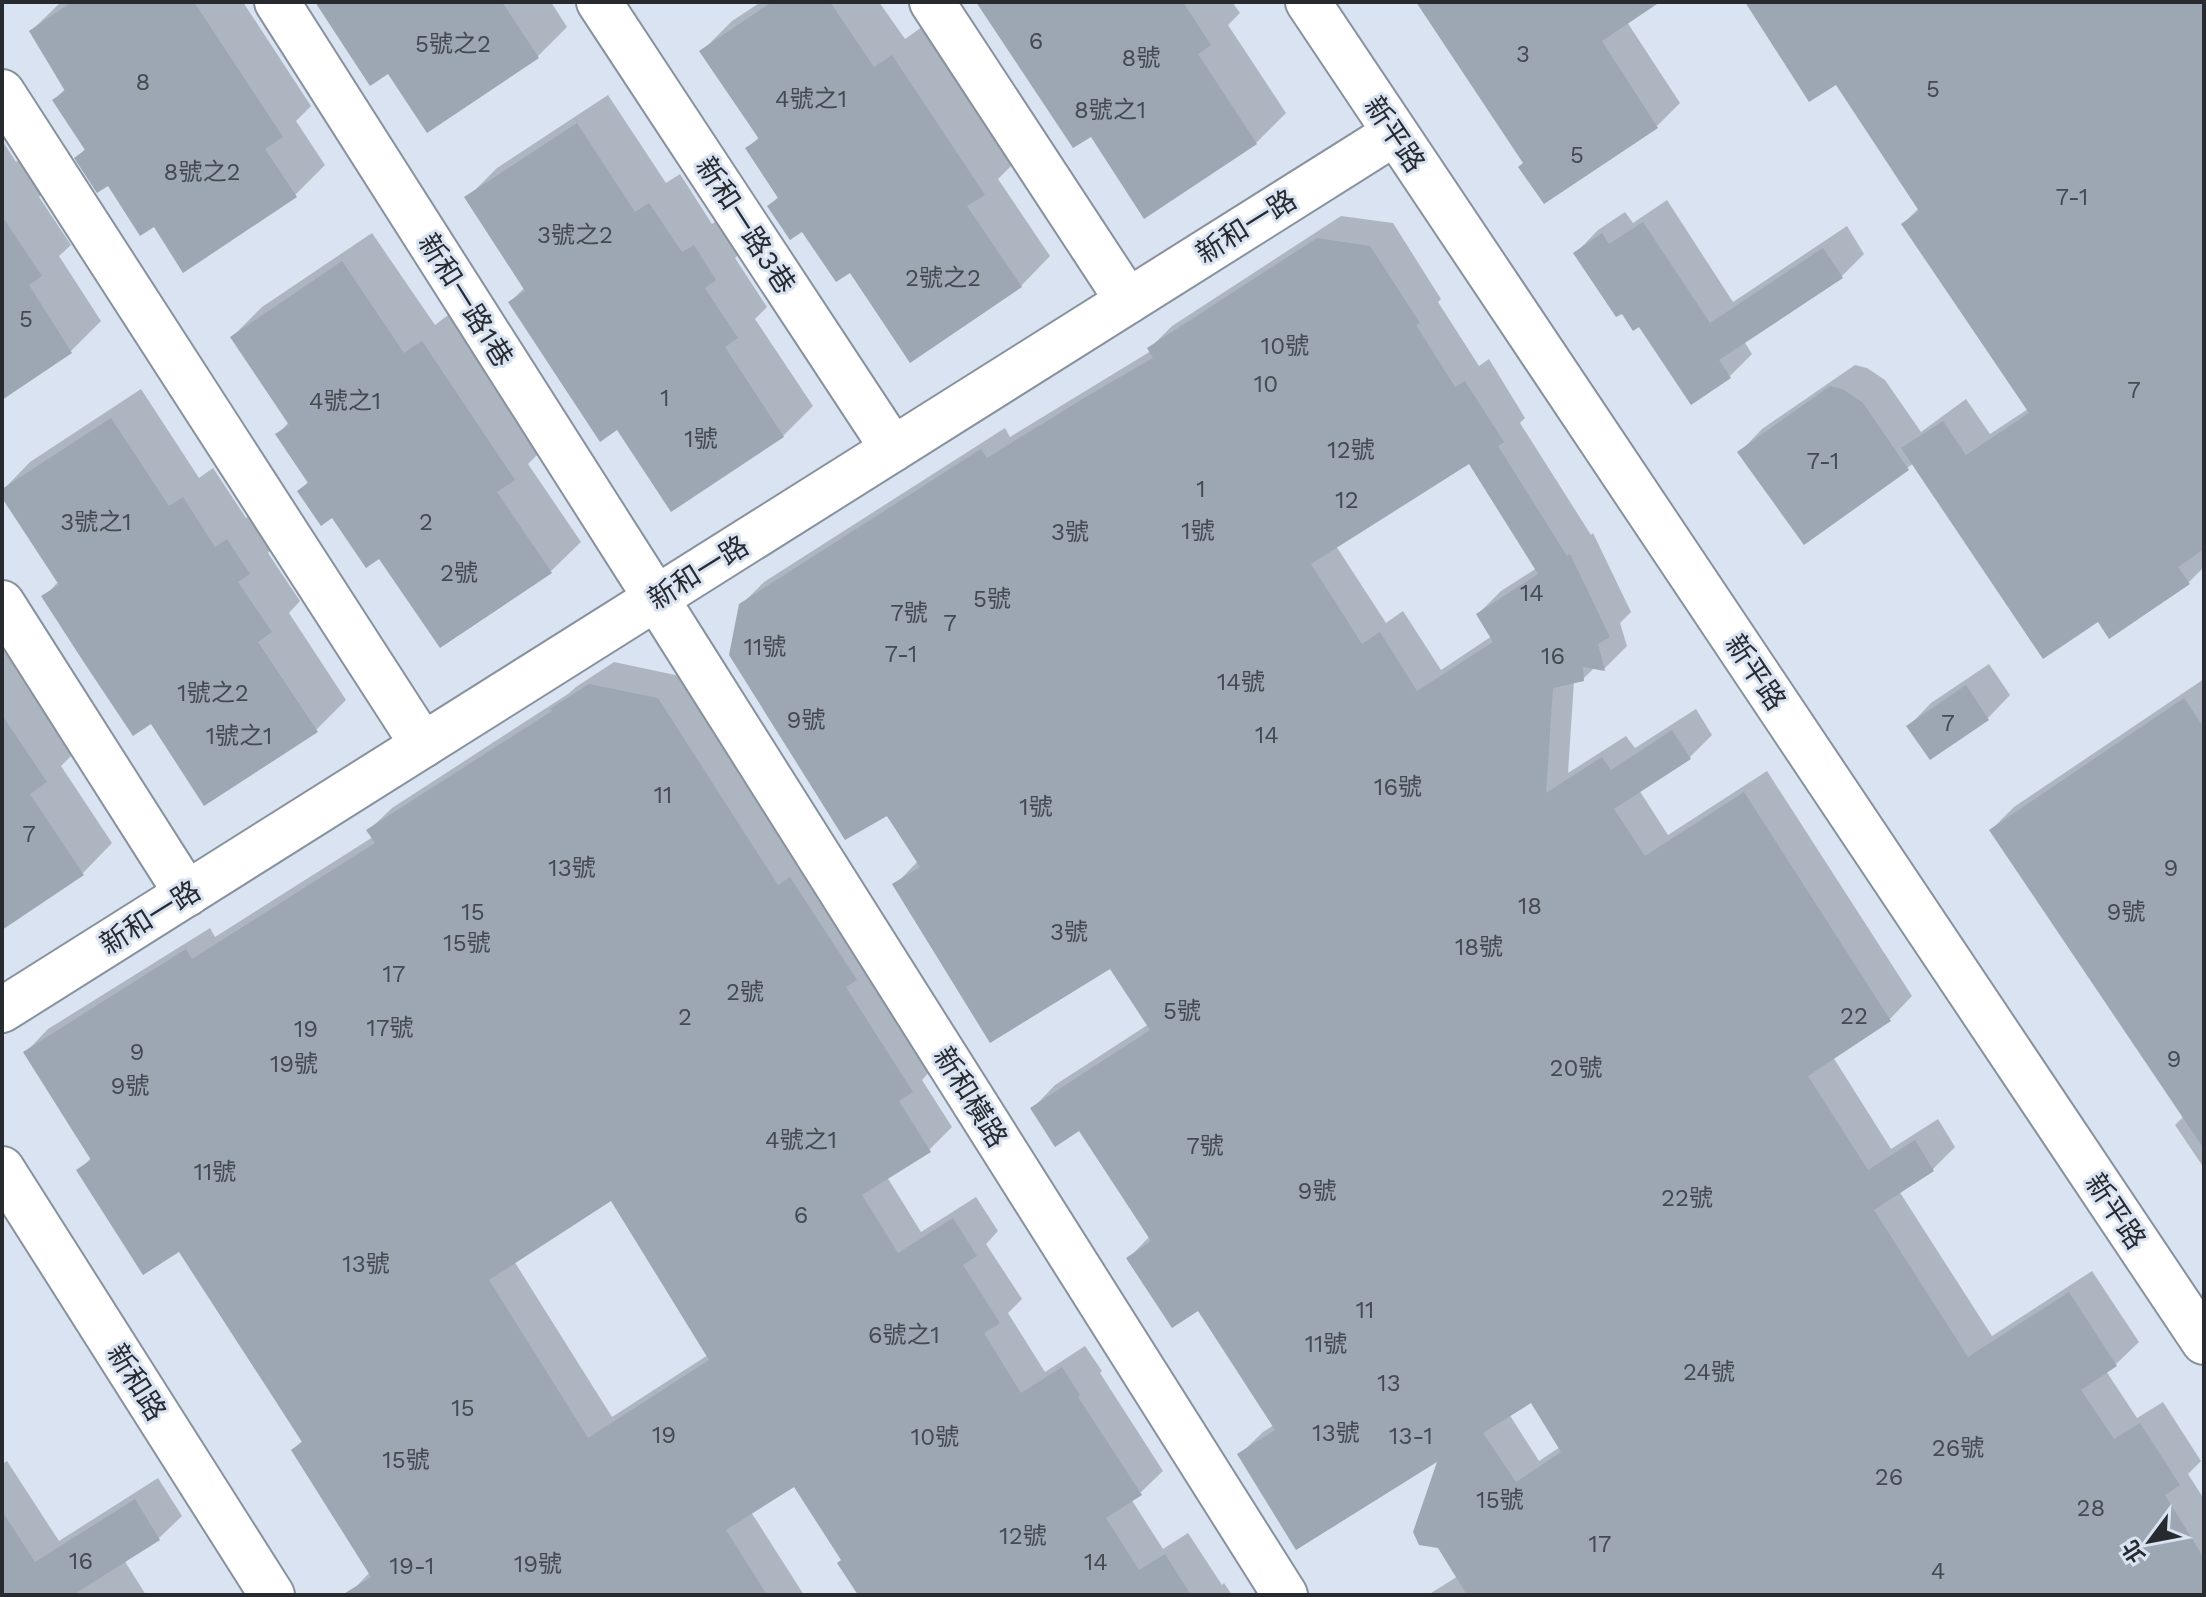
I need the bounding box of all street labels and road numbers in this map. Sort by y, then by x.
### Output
street label: 新平路 [1357,90,1432,178]
street label: 新和一路3巷 [689,151,802,300]
street label: 新和一路 [1190,183,1303,270]
street label: 新和一路1巷 [412,228,520,373]
street label: 新和一路 [642,529,755,616]
street label: 新平路 [1718,628,1793,716]
street label: 新和一路 [94,874,207,961]
street label: 新和橫路 [927,1041,1014,1154]
street label: 新平路 [2078,1167,2153,1255]
street label: 新和路 [100,1338,173,1427]

